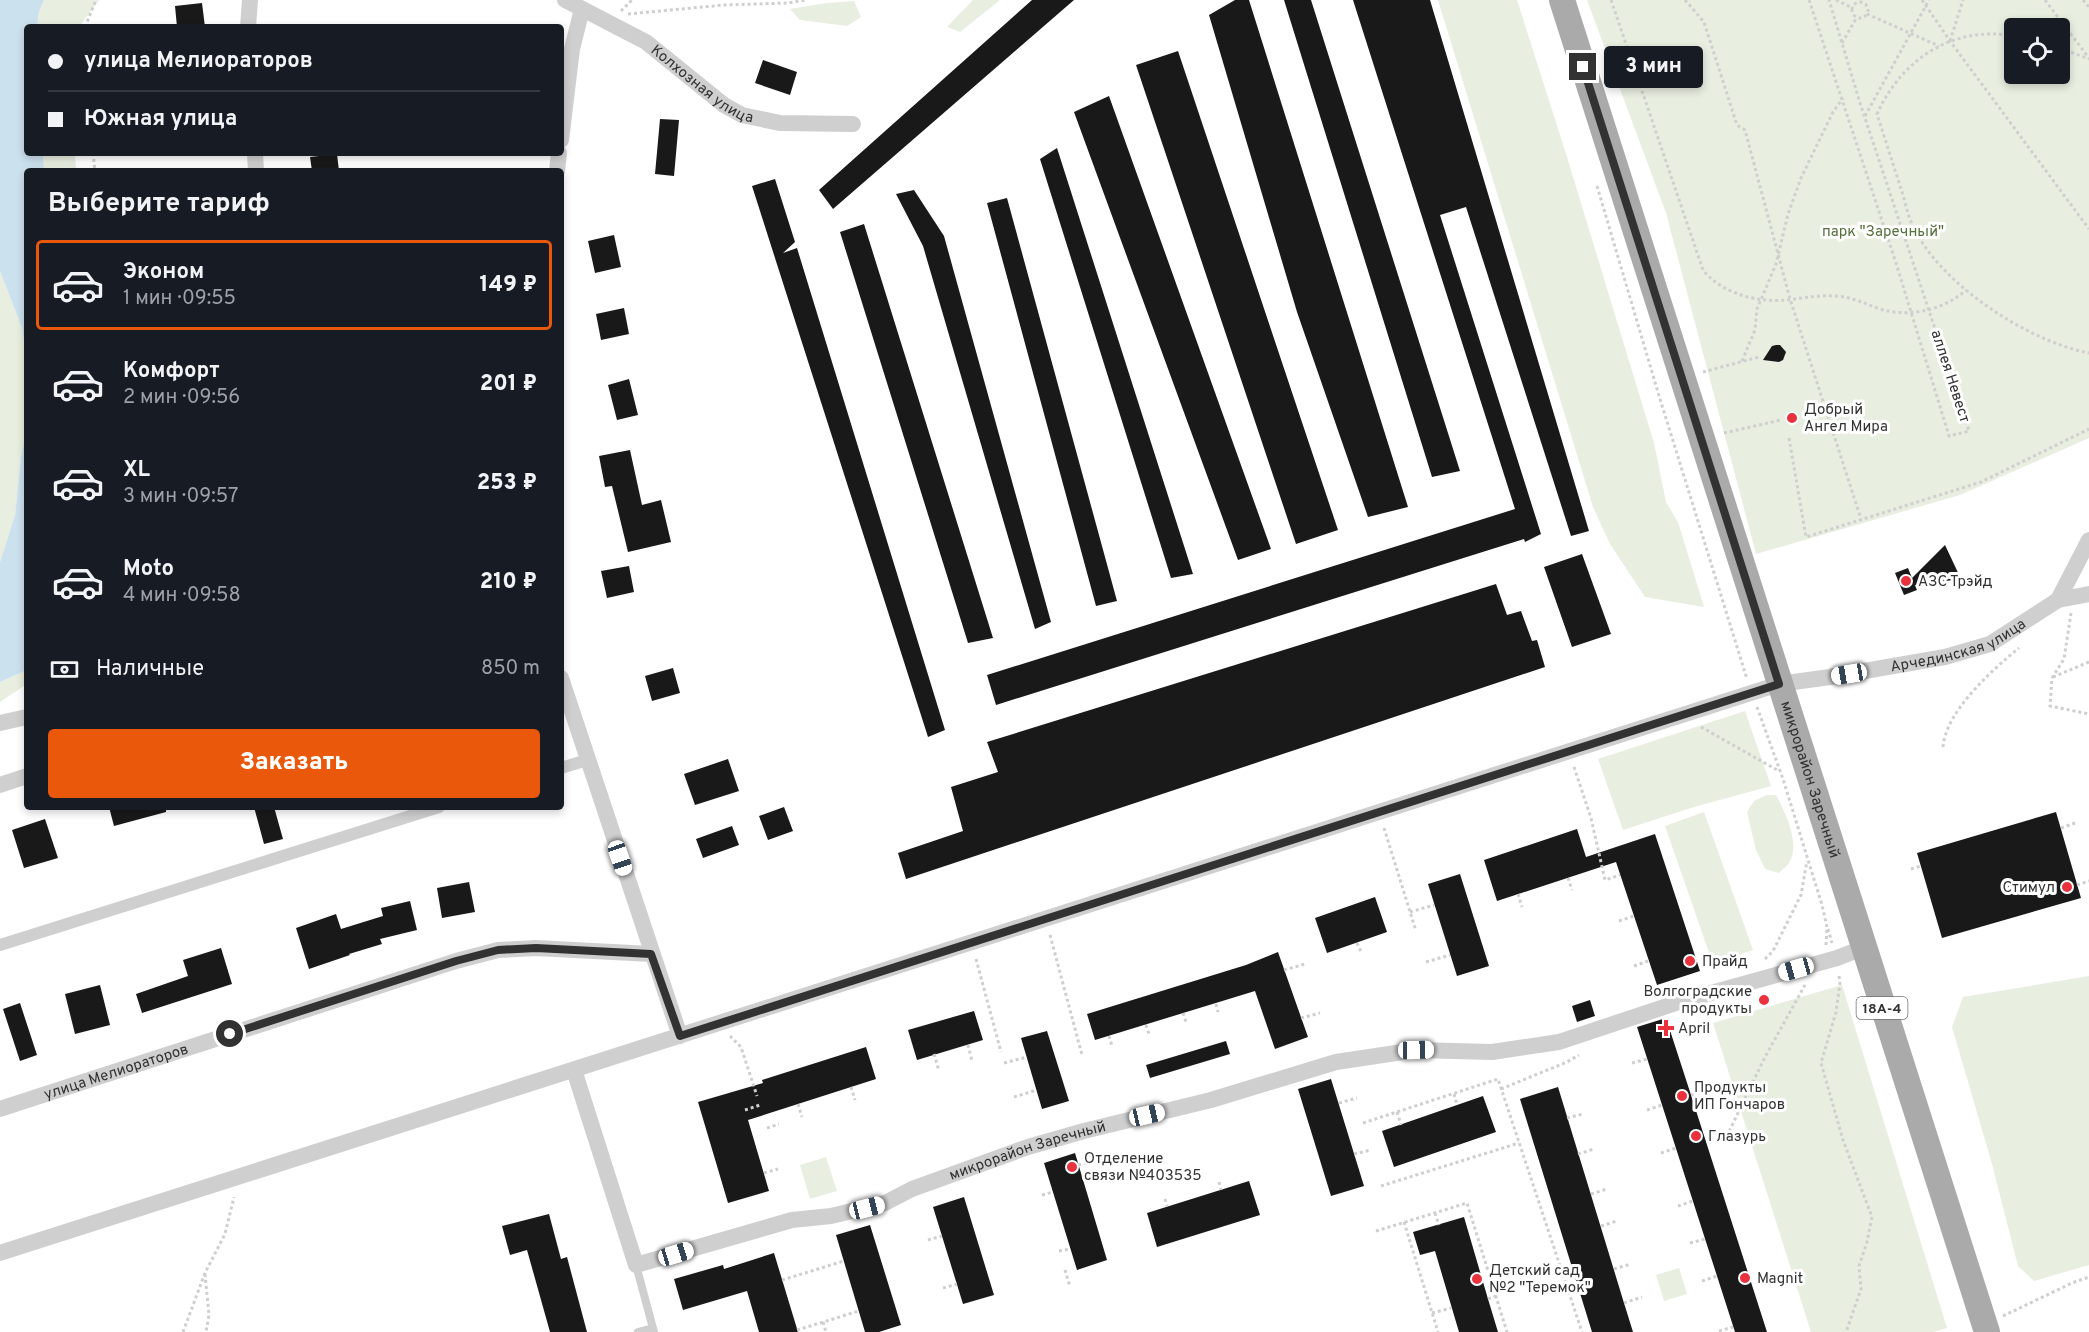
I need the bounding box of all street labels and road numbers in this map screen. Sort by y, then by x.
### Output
street label: Колхозная улица [646,42,755,128]
street label: аллея Невест [1926,328,1974,425]
street label: Арчединская улица [1889,615,2030,677]
street label: микрорайон Заречный [1775,699,1843,861]
road number: 18А-4 [1856,997,1908,1019]
street label: улица Мелиораторов [42,1040,191,1105]
street label: микрорайон Заречный [947,1118,1108,1186]

